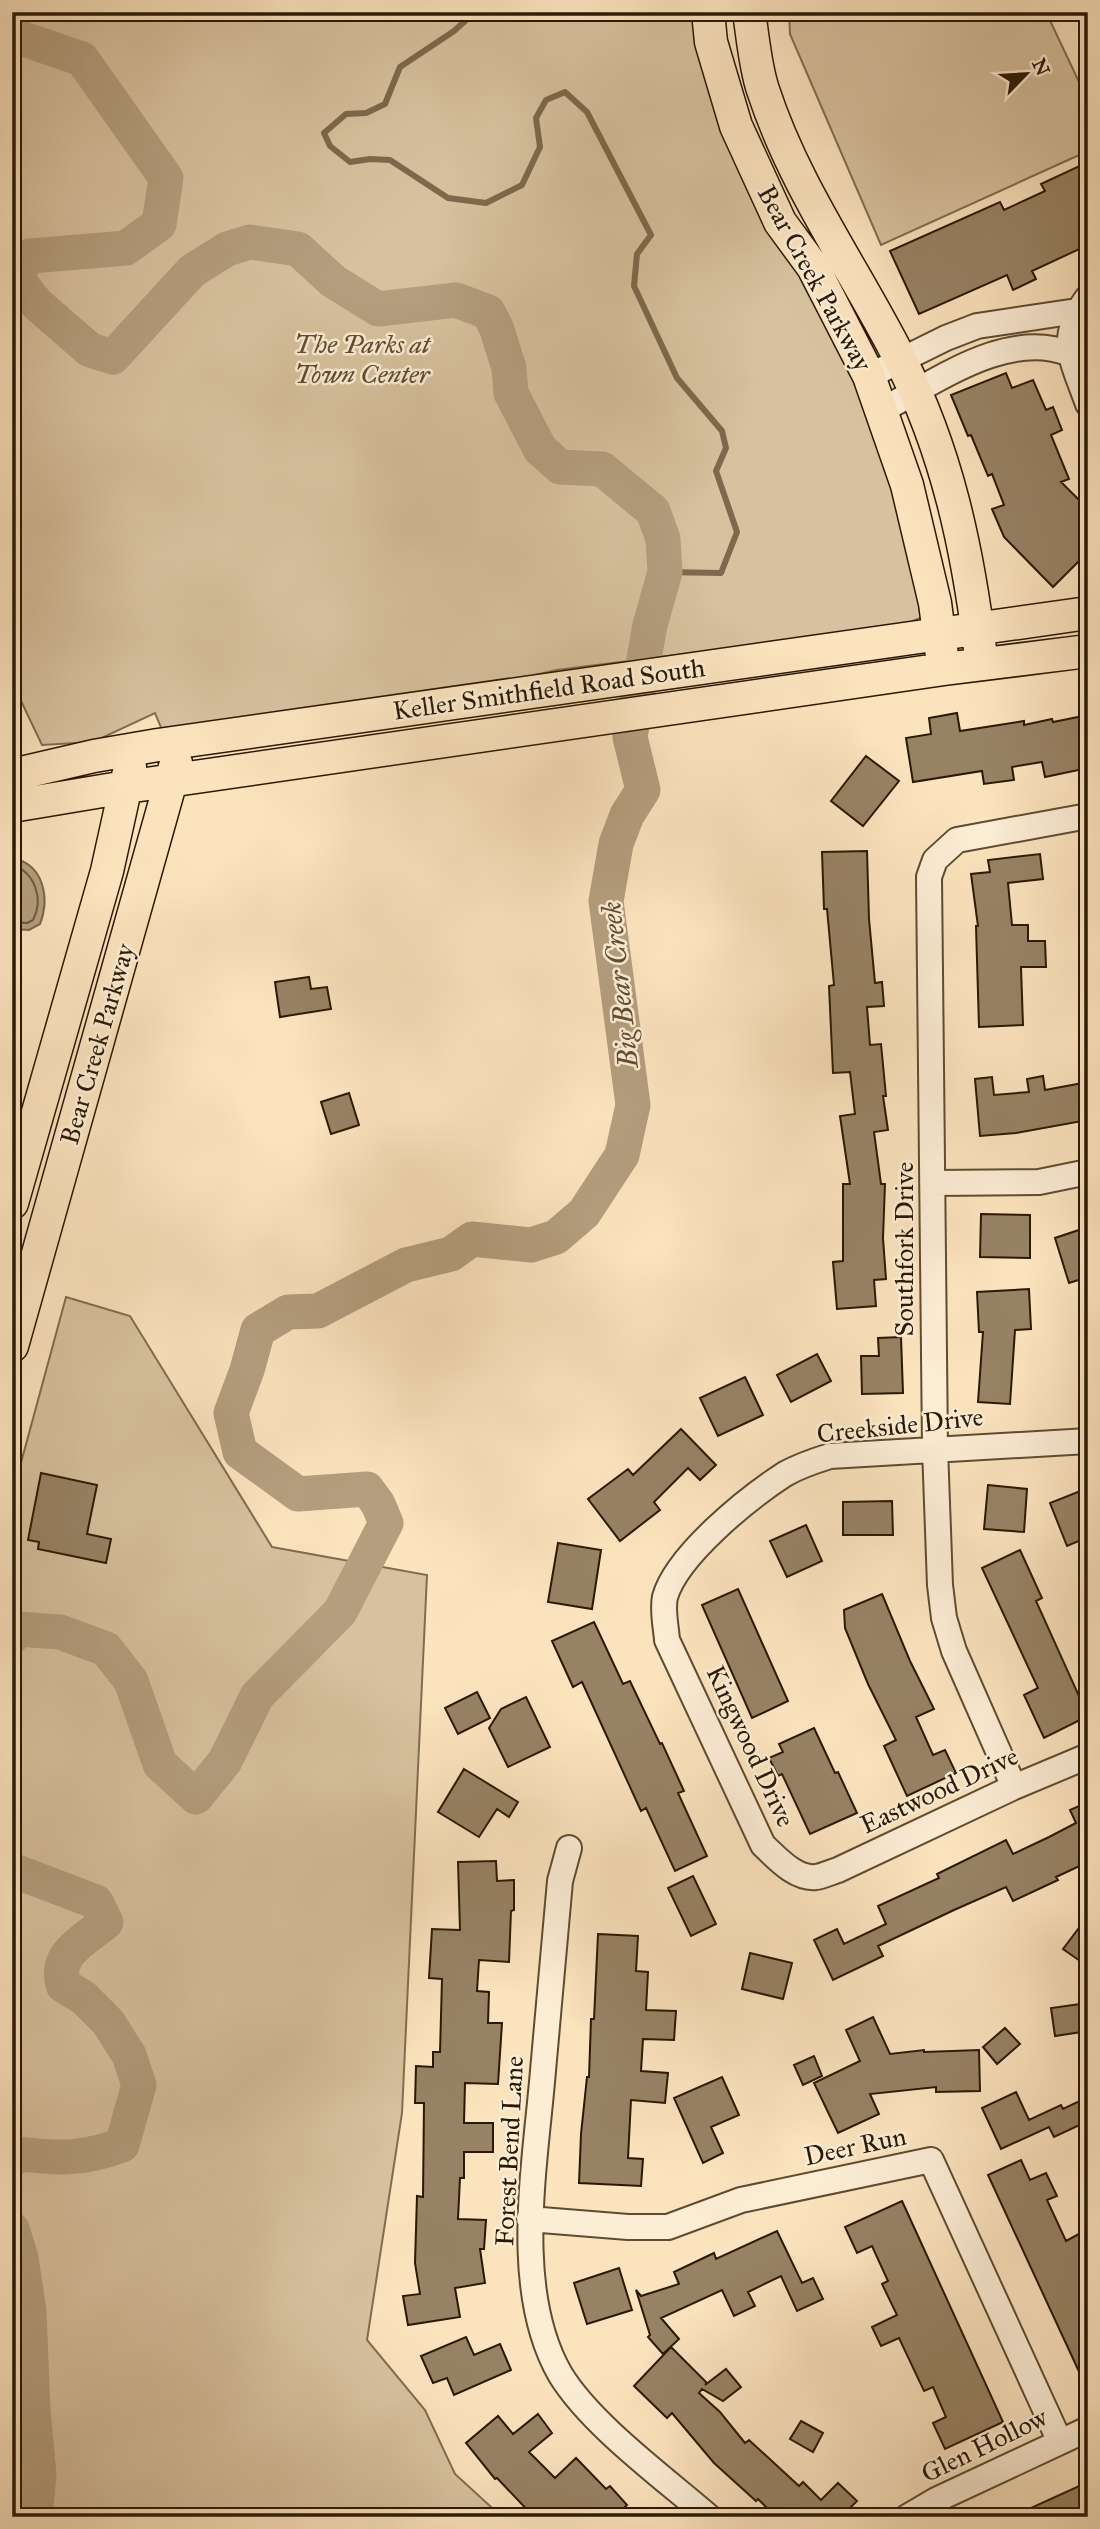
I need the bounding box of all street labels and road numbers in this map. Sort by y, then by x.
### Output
street label: Bear Creek Parkway [751,179,880,377]
street label: Keller Smithfield Road South [391,651,708,727]
street label: Bear Creek Parkway [53,939,141,1148]
street label: Southfork Drive [888,1161,920,1336]
street label: Creekside Drive [815,1400,985,1450]
street label: Kingwood Drive [700,1660,802,1832]
street label: Eastwood Drive [855,1739,1023,1841]
street label: Forest Bend Lane [488,2055,530,2247]
street label: Deer Run [801,2120,909,2172]
street label: Glen Hollow [916,2400,1053,2489]

